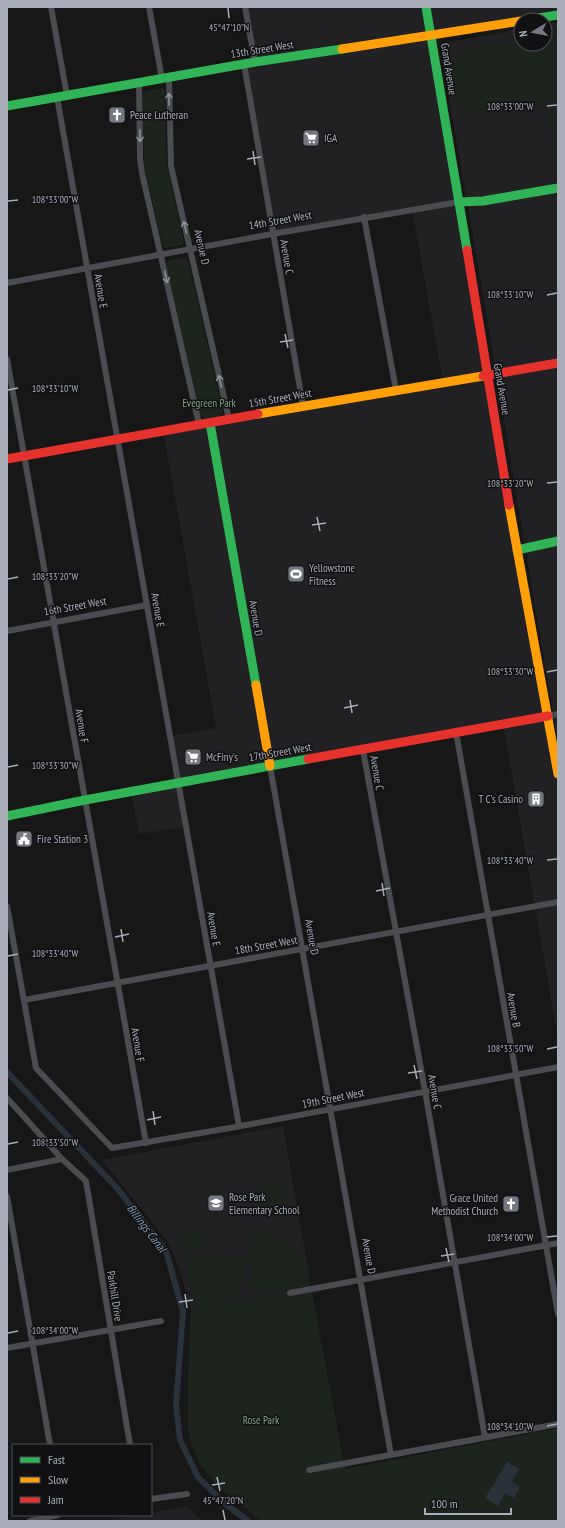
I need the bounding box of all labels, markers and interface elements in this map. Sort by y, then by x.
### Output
north arrow [513,12,553,52]
text: 45°47'10"N [209,21,249,34]
text: N [516,30,531,38]
street label: 13th Street West [230,37,294,61]
street label: Grand Avenue [438,42,460,96]
one-way arrow [165,93,173,106]
text: 108°33'00"W [487,100,534,113]
church icon: Peace Lutheran [107,105,127,125]
place label: Peace Lutheran [130,108,188,122]
supermarket icon: IGA [301,128,321,148]
one-way arrow [136,129,144,142]
place label: IGA [324,131,338,145]
text: 108°33'00"W [32,193,79,206]
street label: 14th Street West [248,208,312,232]
one-way arrow [181,221,189,234]
street label: Avenue D [191,228,213,266]
street label: Avenue C [277,238,297,276]
one-way arrow [162,270,170,283]
street label: Avenue E [91,273,111,310]
text: 108°33'10"W [487,288,534,301]
street label: Grand Avenue [491,362,514,416]
one-way arrow [216,375,224,388]
text: 108°33'10"W [32,382,79,395]
street label: 15th Street West [248,386,312,410]
park label: Evegreen Park [182,396,237,410]
text: 108°33'20"W [487,477,534,490]
place label: Yellowstone Fitness [309,561,355,588]
sports icon: Yellowstone Fitness [286,564,306,584]
text: 108°33'20"W [32,570,79,583]
street label: Avenue E [148,592,168,629]
street label: 16th Street West [43,594,107,618]
street label: Avenue D [246,599,266,637]
text: 108°33'30"W [487,665,534,678]
street label: Avenue F [72,708,92,745]
street label: 17th Street West [248,740,312,764]
supermarket icon: McFiny's [183,747,203,767]
place label: McFiny's [206,750,238,764]
street label: Avenue C [367,754,387,792]
text: 108°33'30"W [32,759,79,772]
building icon: T C's Casino [526,789,546,809]
place label: T C's Casino [479,792,523,806]
public building icon: Fire Station 3 [14,829,34,849]
place label: Fire Station 3 [37,832,88,846]
text: 108°33'40"W [487,854,534,867]
street label: Avenue E [204,911,224,948]
street label: Avenue D [302,918,322,956]
street label: 18th Street West [234,933,298,957]
text: 108°33'40"W [32,947,79,960]
street label: Avenue B [504,991,524,1029]
street label: Avenue F [128,1027,148,1064]
text: 108°33'50"W [487,1042,534,1055]
street label: Avenue C [425,1073,445,1111]
street label: 19th Street West [301,1085,365,1111]
text: 108°33'50"W [32,1136,79,1149]
place label: Rose Park Elementary School [229,1190,300,1217]
place label: Grace United Methodist Church [431,1191,498,1218]
school or university icon: Rose Park Elementary School [206,1193,226,1213]
church icon: Grace United Methodist Church [501,1194,521,1214]
water label: Billings Canal [124,1201,171,1256]
text: 108°34'00"W [487,1231,534,1244]
street label: Avenue D [359,1237,379,1275]
street label: Parkhill Drive [104,1270,126,1323]
text: 108°34'00"W [32,1324,79,1337]
park label: Rose Park [243,1413,280,1427]
text: 108°34'10"W [487,1420,534,1433]
legend [12,1444,152,1516]
text: Fast [48,1452,66,1467]
text: Slow [48,1472,69,1487]
scale bar [425,1490,511,1516]
text: Jam [47,1492,64,1507]
text: 45°47'20"N [203,1494,243,1507]
text: 100 m [431,1496,458,1511]

